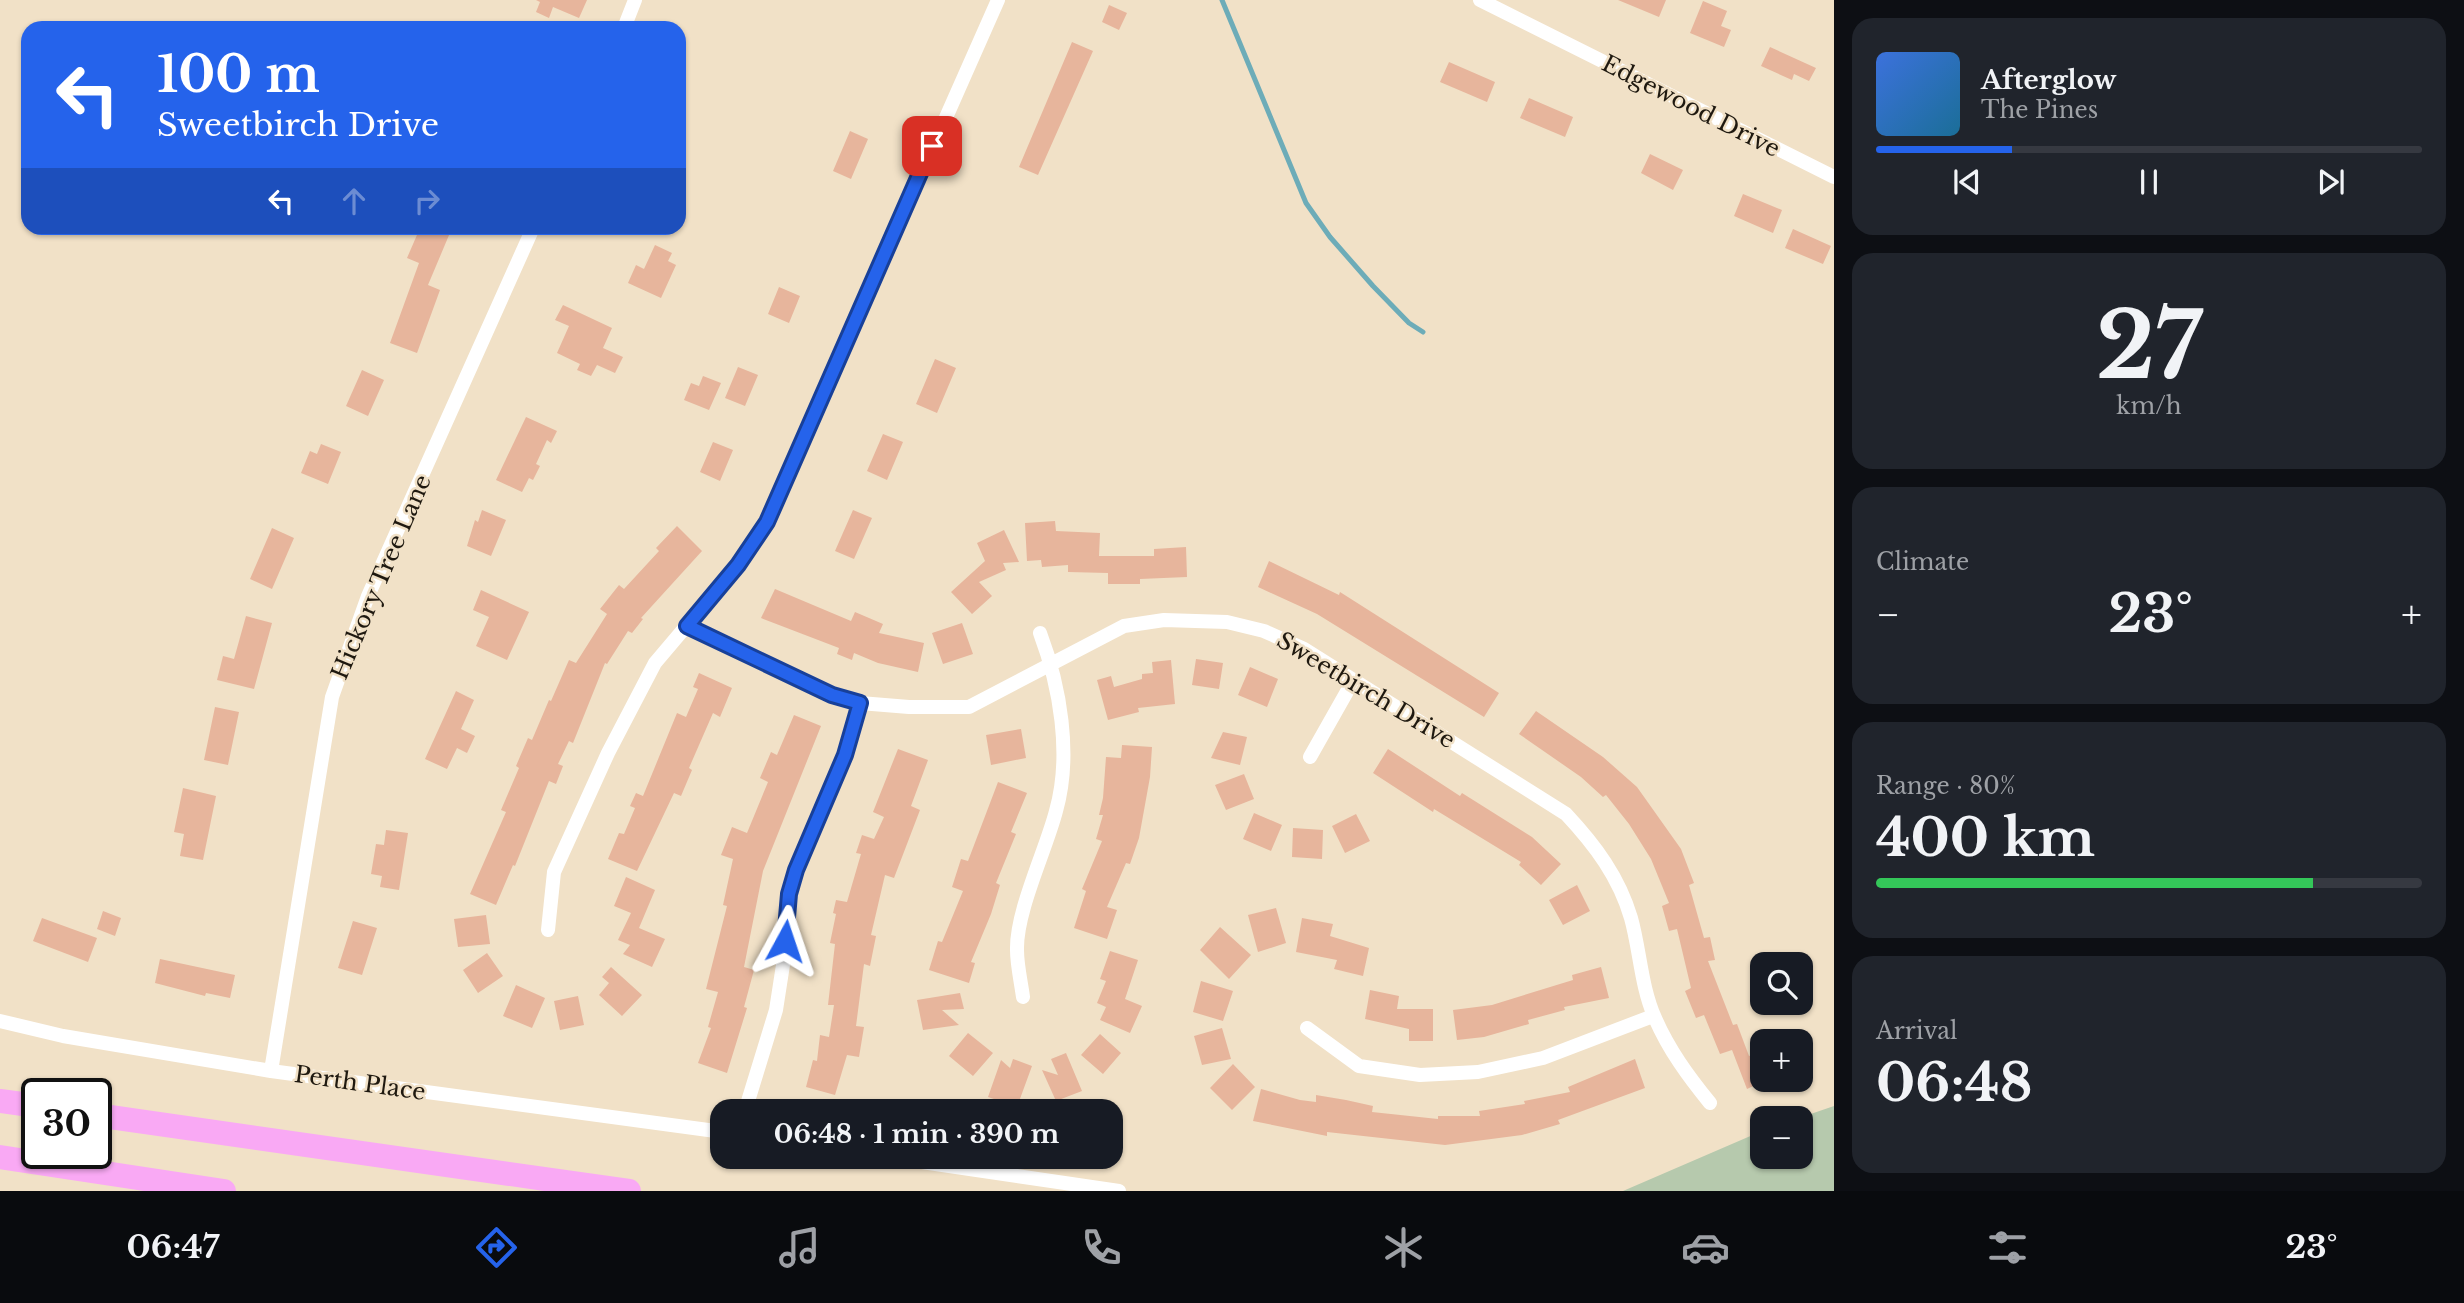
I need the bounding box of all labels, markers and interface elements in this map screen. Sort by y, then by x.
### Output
text: 100 m [157,44,320,105]
icon: left [42,49,133,140]
street label: Edgewood Drive [1597,49,1785,163]
text: Afterglow [1981,64,2117,96]
text: The Pines [1981,96,2098,124]
text: Sweetbirch Drive [157,105,439,145]
pin [902,116,962,176]
icon: arrive [913,127,951,165]
icon: previous [1948,163,1986,201]
icon: pause [2130,163,2168,201]
icon: next [2312,163,2350,201]
icon: left [262,182,300,220]
icon: ahead [335,182,373,220]
icon: right [408,182,446,220]
text: 27 [2096,290,2202,403]
text: km/h [2116,392,2182,420]
street label: Hickory Tree Lane [325,470,437,684]
text: Climate [1876,548,1969,576]
text: 23° [2108,582,2193,646]
text: − [1876,591,1900,638]
text: + [2401,591,2422,638]
street label: Sweetbirch Drive [1272,626,1460,754]
text: Range · 80% [1876,772,2015,800]
text: 400 km [1876,806,2095,870]
position arrow [748,904,822,978]
map controls [1750,952,1813,1169]
button: search [1750,952,1813,1015]
text: Arrival [1876,1017,1957,1045]
button: + [1750,1029,1813,1092]
text: 06:48 [1876,1051,2033,1115]
street label: Perth Place [293,1060,427,1106]
speed limit sign: 30 [21,1078,112,1169]
button: − [1750,1106,1813,1169]
text: 06:48 · 1 min · 390 m [774,1118,1059,1150]
icon: directions [472,1223,521,1272]
icon: music [775,1223,824,1272]
icon: phone [1077,1223,1126,1272]
icon: climate [1379,1223,1428,1272]
icon: car [1681,1223,1730,1272]
icon: filters [1983,1223,2032,1272]
text: 06:47 [127,1227,219,1267]
text: 23° [2285,1227,2337,1267]

